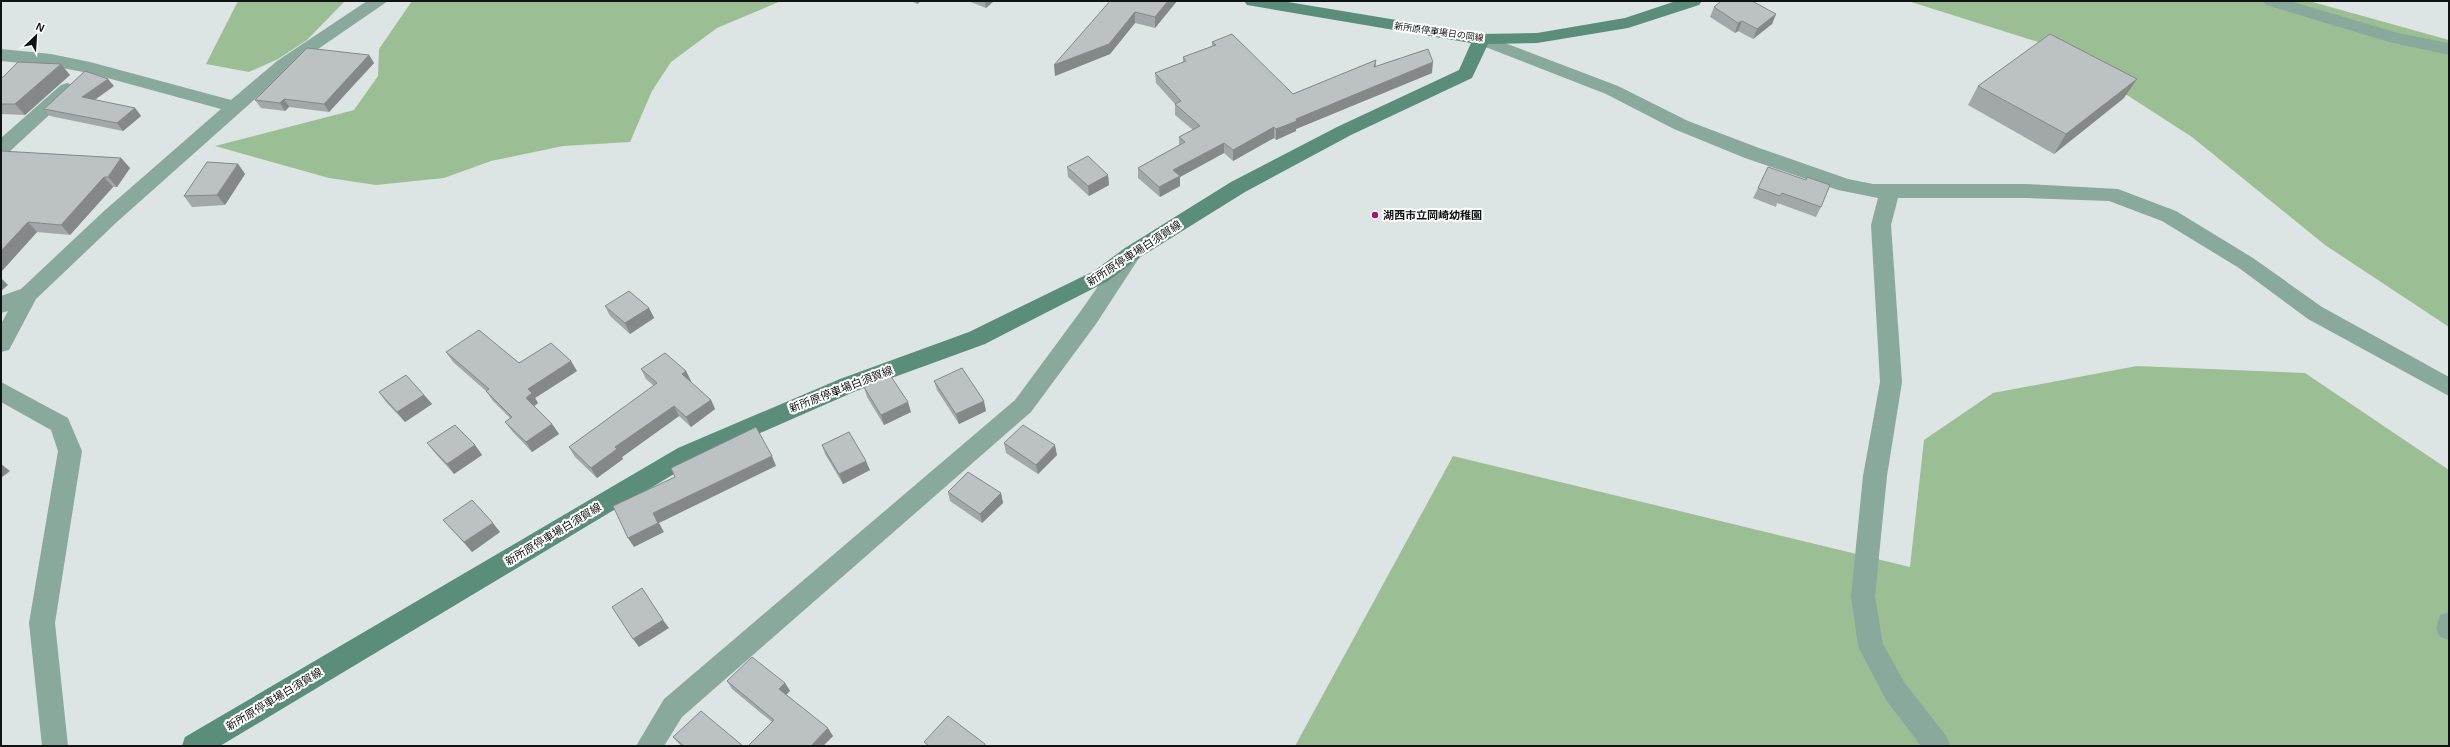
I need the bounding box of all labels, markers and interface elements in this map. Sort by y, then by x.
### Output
north arrow [16,16,56,56]
text: N [34,20,46,34]
street label: 新所原停車場日の岡線 [1394,21,1485,43]
place label: 湖西市立岡崎幼稚園 [1383,209,1482,221]
marker: 湖西市立岡崎幼稚園 [1370,210,1380,220]
street label: 新所原停車場白須賀線 [1085,218,1183,288]
street label: 新所原停車場白須賀線 [788,364,894,414]
street label: 新所原停車場白須賀線 [503,501,603,567]
street label: 新所原停車場白須賀線 [224,666,324,732]

